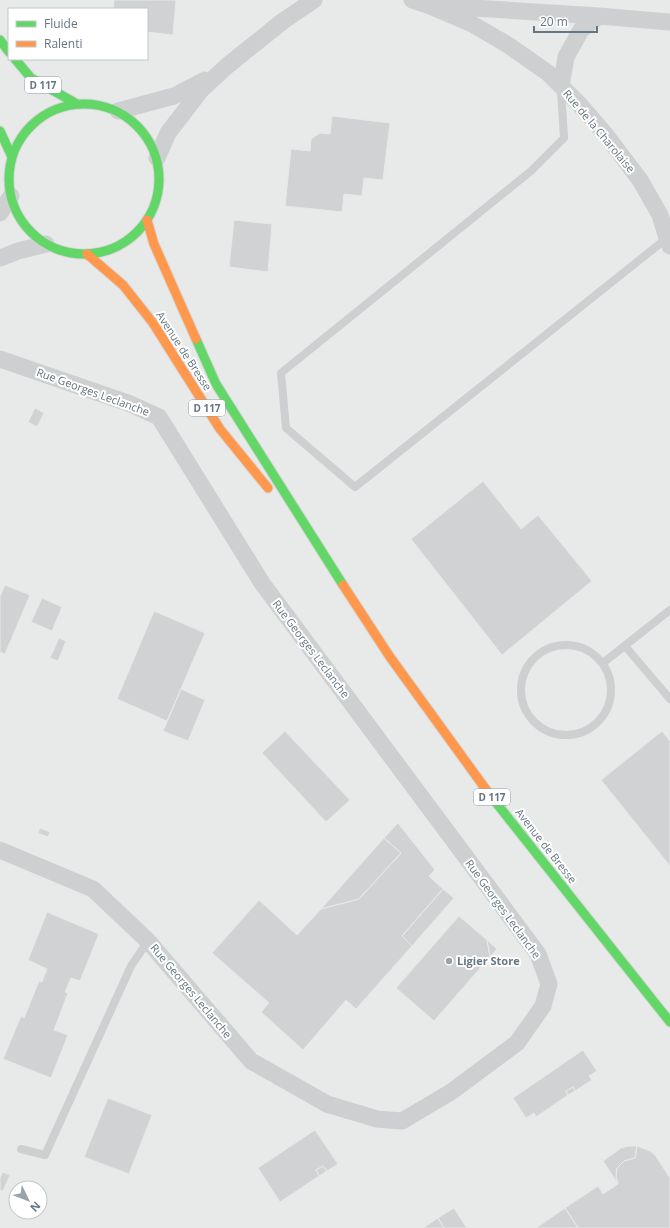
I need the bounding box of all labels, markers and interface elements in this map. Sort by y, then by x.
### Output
legend [8,8,148,60]
scale bar [534,8,597,34]
text: 20 m [540,13,568,30]
text: Fluide [44,15,78,32]
text: Ralenti [44,35,83,52]
road number: D 117 [25,77,61,93]
street label: Rue de la Charolaise [560,86,639,175]
street label: Avenue de Bresse [153,308,216,393]
street label: Rue Georges Leclanche [35,364,152,419]
road number: D 117 [189,400,225,416]
street label: Rue Georges Leclanche [270,597,353,701]
road number: D 117 [474,789,510,805]
street label: Avenue de Bresse [512,805,580,886]
street label: Rue Georges Leclanche [462,856,544,961]
street label: Rue Georges Leclanche [147,940,235,1041]
place label: Ligier Store [457,953,520,968]
marker: Ligier Store [444,956,454,966]
north arrow [8,1180,48,1220]
text: N [27,1199,44,1216]

